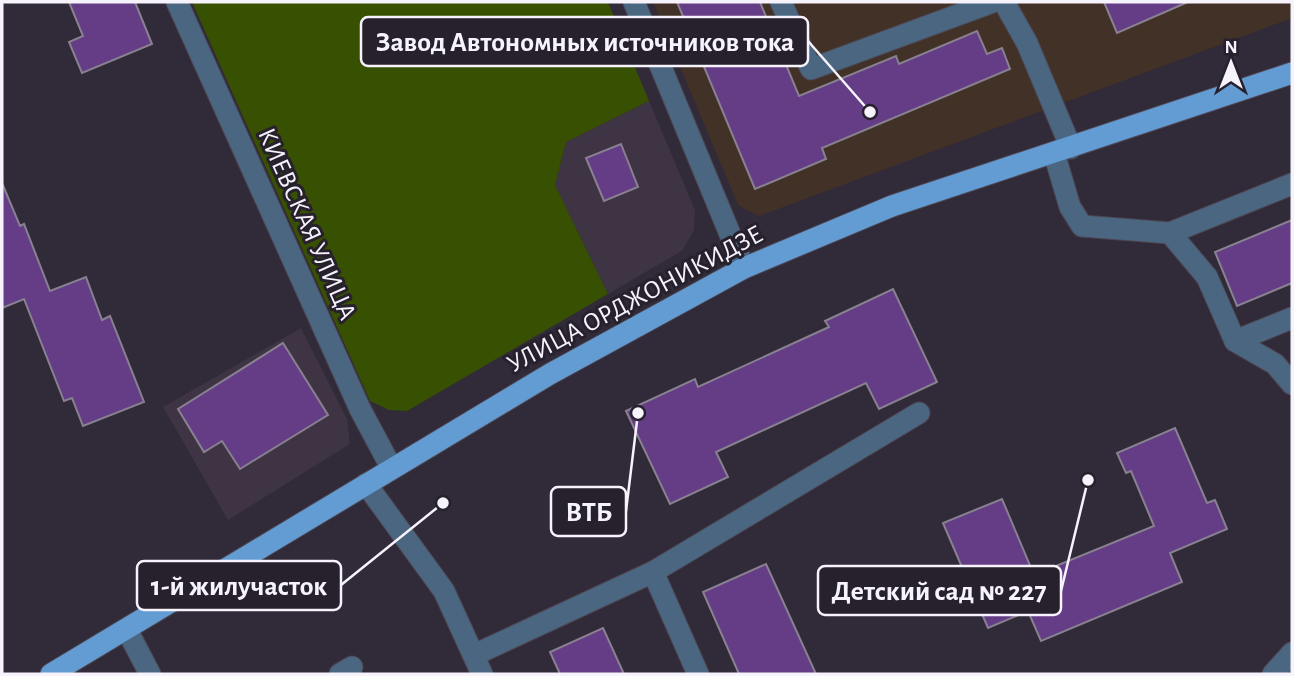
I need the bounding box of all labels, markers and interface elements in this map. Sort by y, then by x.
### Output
callout: Завод Автономных источников тока [361,17,808,66]
north arrow [1196,28,1266,98]
text: Завод Автономных источников тока [376,29,794,57]
text: N [1224,38,1238,57]
street label: КИЕВСКАЯ УЛИЦА [253,124,361,324]
street label: УЛИЦА ОРДЖОНИКИДЗЕ [503,221,767,377]
callout: ВТБ [551,487,626,536]
text: ВТБ [565,499,613,527]
callout: 1-й жилучасток [137,561,341,610]
callout: Детский сад № 227 [818,566,1061,615]
text: 1-й жилучасток [151,573,327,601]
text: Детский сад № 227 [831,578,1047,606]

